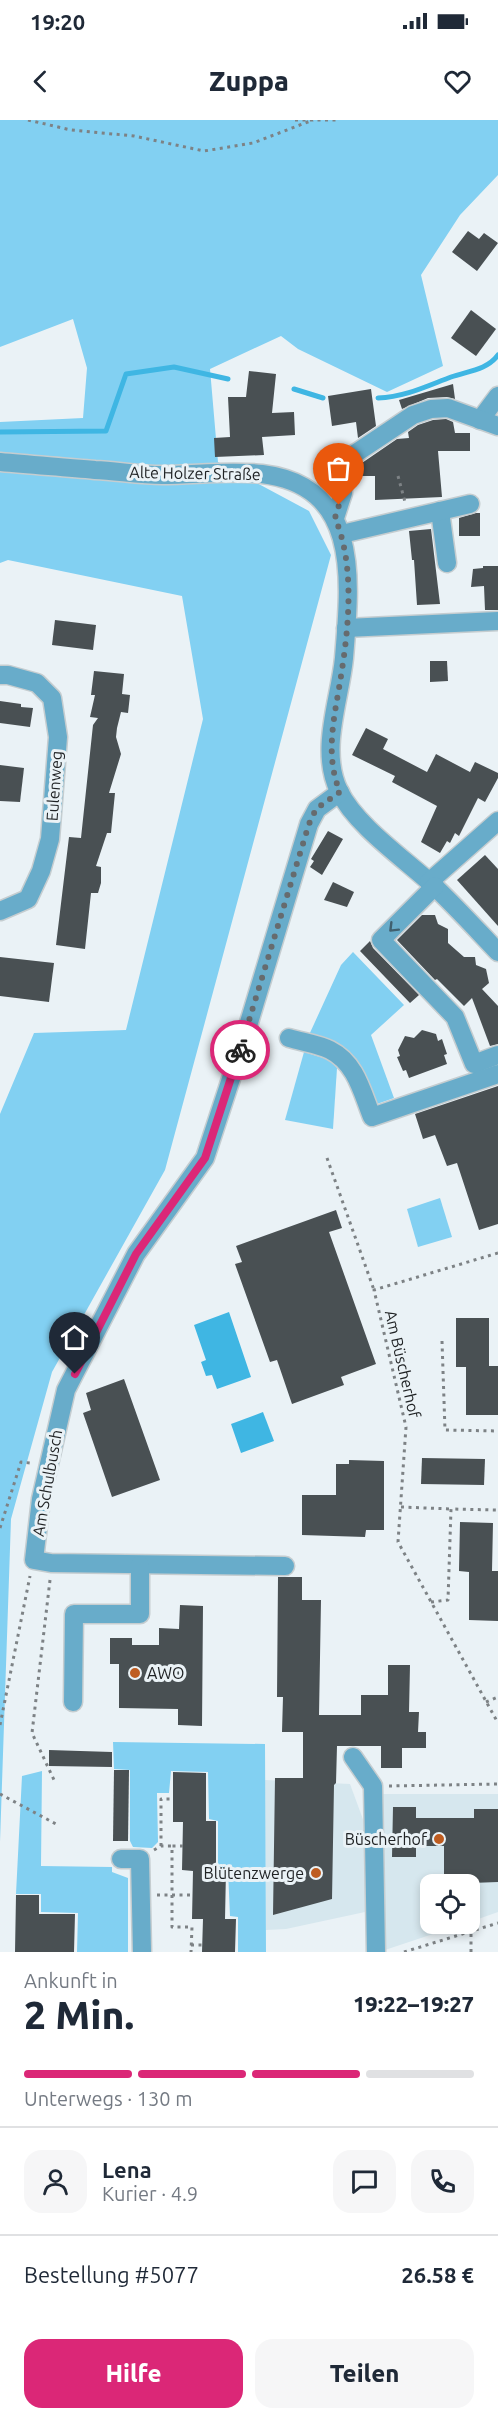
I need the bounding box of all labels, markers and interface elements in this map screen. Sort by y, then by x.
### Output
text: 19:20 [30,9,85,34]
icon: back [24,65,57,98]
icon: heart [441,65,474,98]
text: Zuppa [209,66,289,96]
pin [313,443,364,505]
icon: bag [322,452,355,485]
street label: Alte Holzer Straße [129,463,261,483]
street label: Eulenweg [43,750,65,822]
one-way arrow [389,920,400,931]
courier [210,1020,270,1080]
icon: bike [224,1034,257,1067]
street label: Am Büscherhof [382,1308,424,1421]
pin [49,1312,100,1374]
icon: home [58,1321,91,1354]
street label: Am Schulbusch [29,1428,65,1538]
place label: AWO [147,1664,184,1682]
marker: AWO [128,1666,142,1680]
place label: Büscherhof [345,1830,428,1848]
marker: Büscherhof [432,1832,446,1846]
place label: Blütenzwerge [204,1864,304,1882]
marker: Blütenzwerge [309,1866,323,1880]
map controls [420,1874,480,1934]
button: locate [420,1874,480,1934]
text: Ankunft in [24,1969,118,1992]
text: 19:22–19:27 [353,1991,474,2016]
text: 2 Min. [24,1993,134,2036]
text: Unterwegs · 130 m [24,2087,192,2110]
button: person [24,2150,87,2213]
button: chat [333,2150,396,2213]
button: phone [411,2150,474,2213]
text: Lena [102,2157,152,2182]
text: Kurier · 4.9 [102,2182,198,2205]
text: Bestellung #5077 [24,2262,199,2287]
text: 26.58 € [401,2262,474,2287]
button: Hilfe [24,2339,243,2408]
button: Teilen [255,2339,474,2408]

